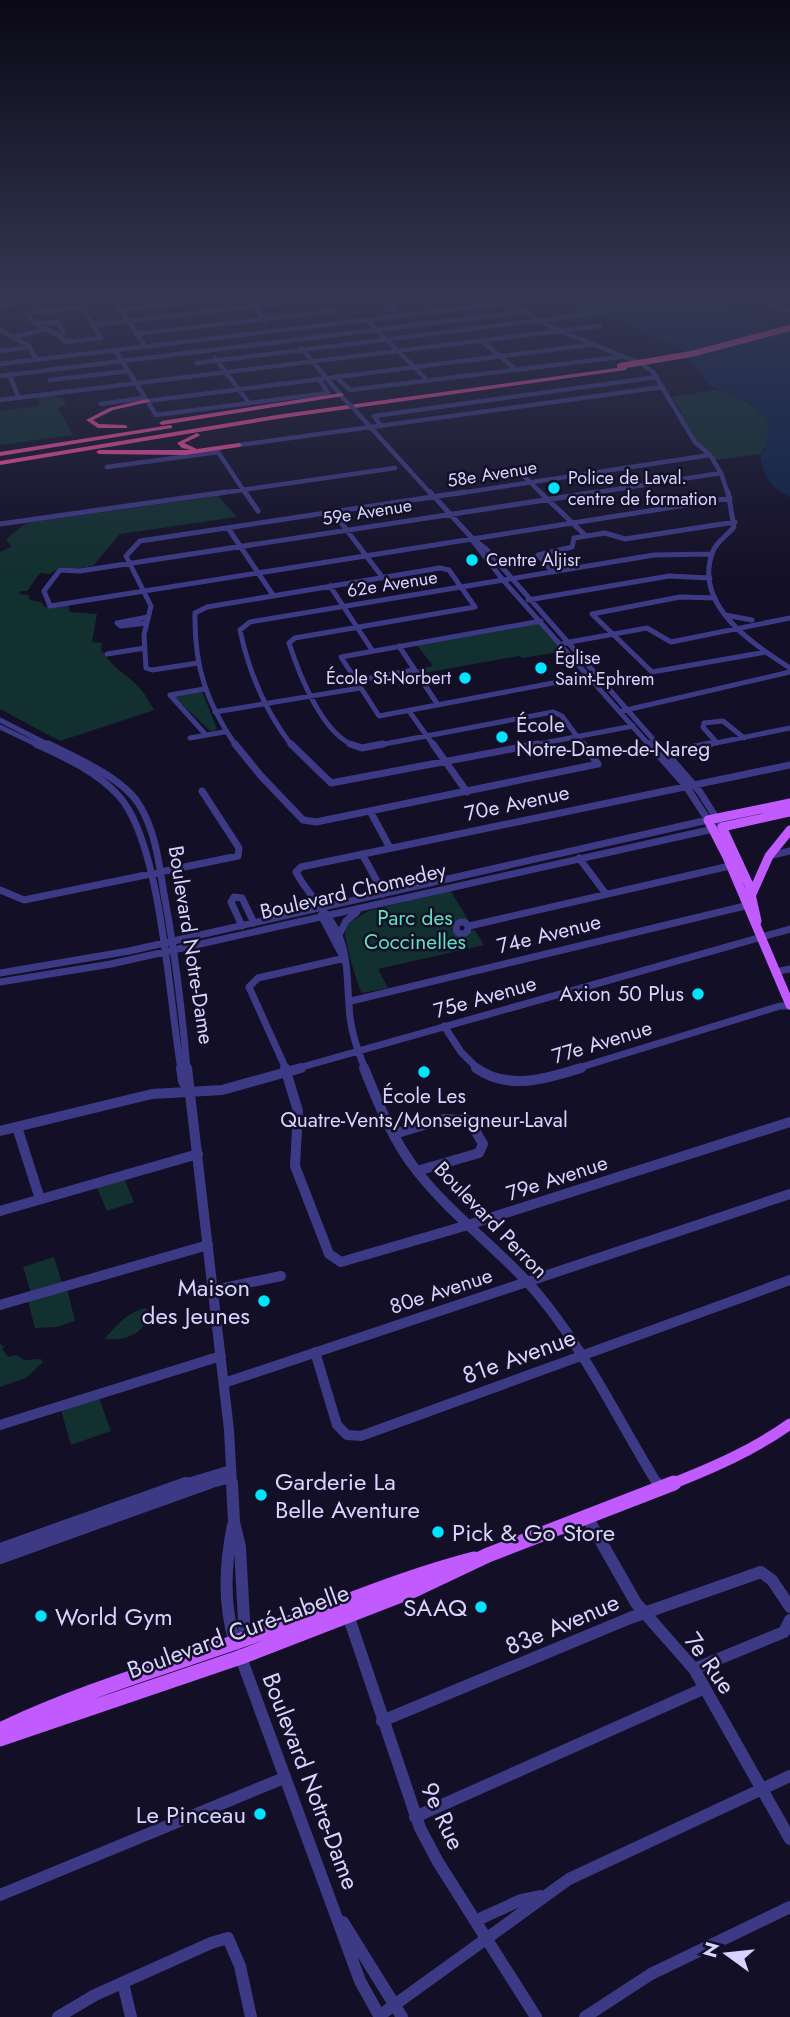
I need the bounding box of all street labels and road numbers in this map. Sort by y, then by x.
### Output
street label: 58e Avenue [445,454,539,494]
street label: 59e Avenue [320,492,414,532]
street label: 62e Avenue [345,564,439,604]
street label: 70e Avenue [462,777,572,829]
street label: Boulevard Notre-Dame [160,843,222,1047]
street label: Boulevard Chomedey [257,855,450,927]
street label: 74e Avenue [494,907,604,961]
street label: 75e Avenue [430,968,540,1026]
street label: 77e Avenue [548,1013,656,1071]
street label: 79e Avenue [502,1147,612,1208]
street label: Boulevard Perron [427,1155,555,1285]
street label: 80e Avenue [386,1260,496,1322]
street label: 81e Avenue [457,1319,581,1393]
street label: Boulevard Curé-Labelle [122,1575,354,1687]
street label: 83e Avenue [500,1584,624,1664]
street label: 7e Rue [676,1625,744,1701]
street label: Boulevard Notre-Dame [254,1668,368,1894]
street label: 9e Rue [412,1776,474,1856]

